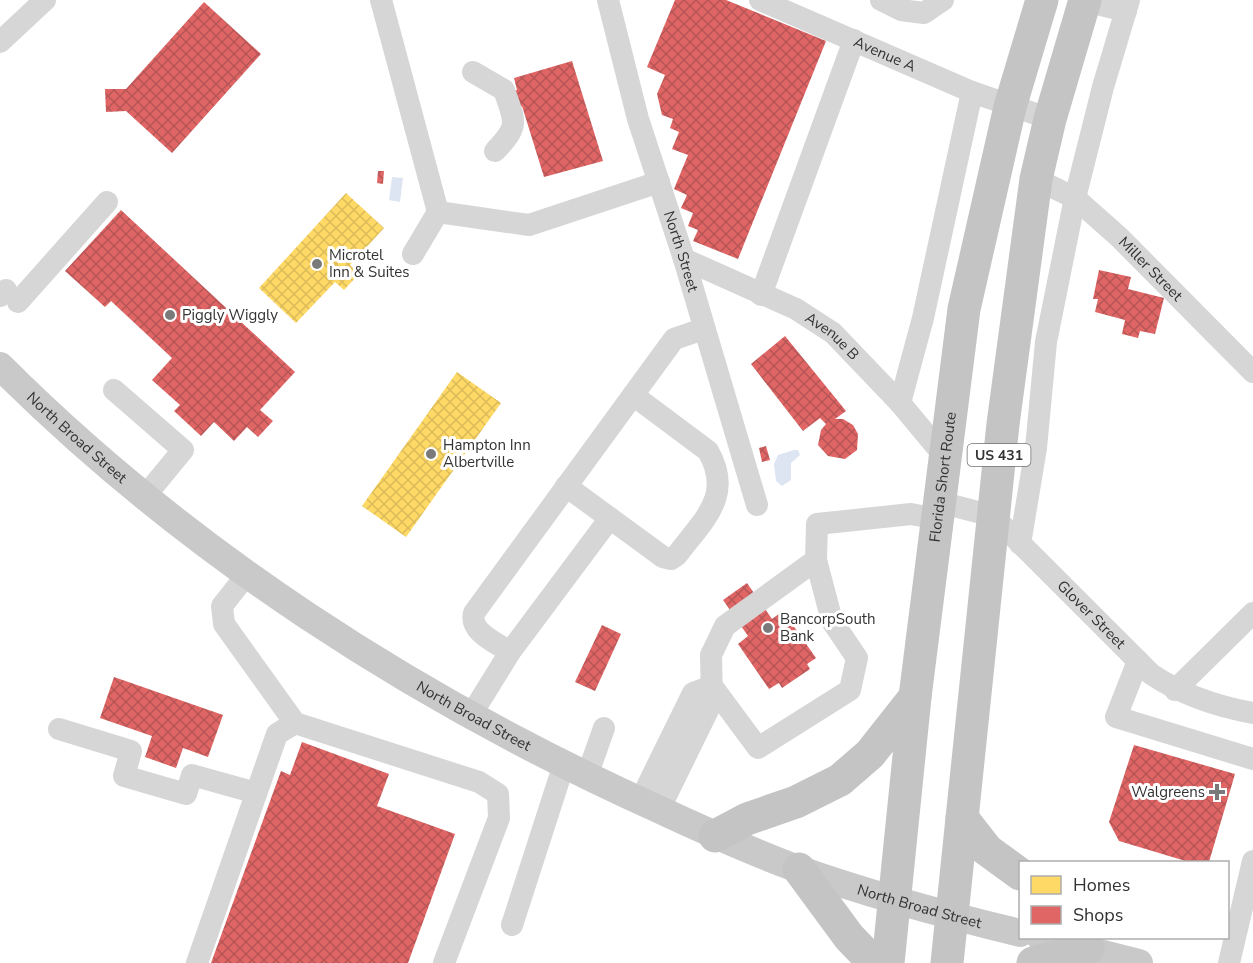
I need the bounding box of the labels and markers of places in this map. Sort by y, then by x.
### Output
place label: Microtel Inn & Suites [329,245,409,282]
marker: Microtel Inn & Suites [310,257,324,271]
place label: Piggly Wiggly [182,305,278,325]
marker: Piggly Wiggly [163,308,177,322]
place label: Hampton Inn Albertville [443,435,531,472]
marker: Hampton Inn Albertville [424,447,438,461]
place label: BancorpSouth Bank [780,609,876,646]
marker: BancorpSouth Bank [761,621,775,635]
place label: Walgreens [1131,782,1205,802]
marker: Walgreens [1210,785,1224,799]

